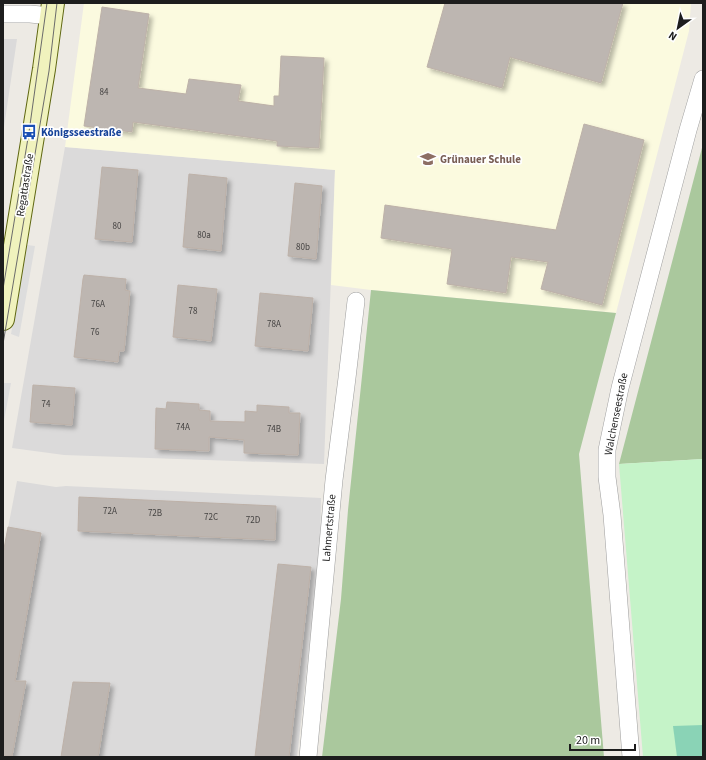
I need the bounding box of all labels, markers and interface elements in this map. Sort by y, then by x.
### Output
north arrow [658,8,698,48]
text: N [666,28,680,44]
house number: 84 [100,86,109,99]
bus stop icon: Königsseestraße [20,123,38,141]
place label: Königsseestraße [41,125,122,140]
school or university icon: Grünauer Schule [419,150,437,168]
street label: Regattastraße [13,152,37,218]
place label: Grünauer Schule [440,152,521,167]
house number: 80 [113,220,122,233]
house number: 80a [197,229,211,242]
house number: 80b [296,241,310,254]
house number: 76A [91,298,105,311]
house number: 78 [189,305,198,318]
house number: 78A [267,318,281,331]
house number: 76 [91,326,100,339]
street label: Walchenseestraße [601,371,631,457]
house number: 74 [42,398,51,411]
house number: 74A [176,421,190,434]
house number: 74B [267,423,281,436]
street label: Lahmertstraße [319,493,339,562]
house number: 72A [103,505,117,518]
house number: 72B [148,507,162,520]
house number: 72C [204,511,218,524]
house number: 72D [246,514,261,527]
scale bar [570,726,635,752]
text: 20 m [576,732,600,749]

